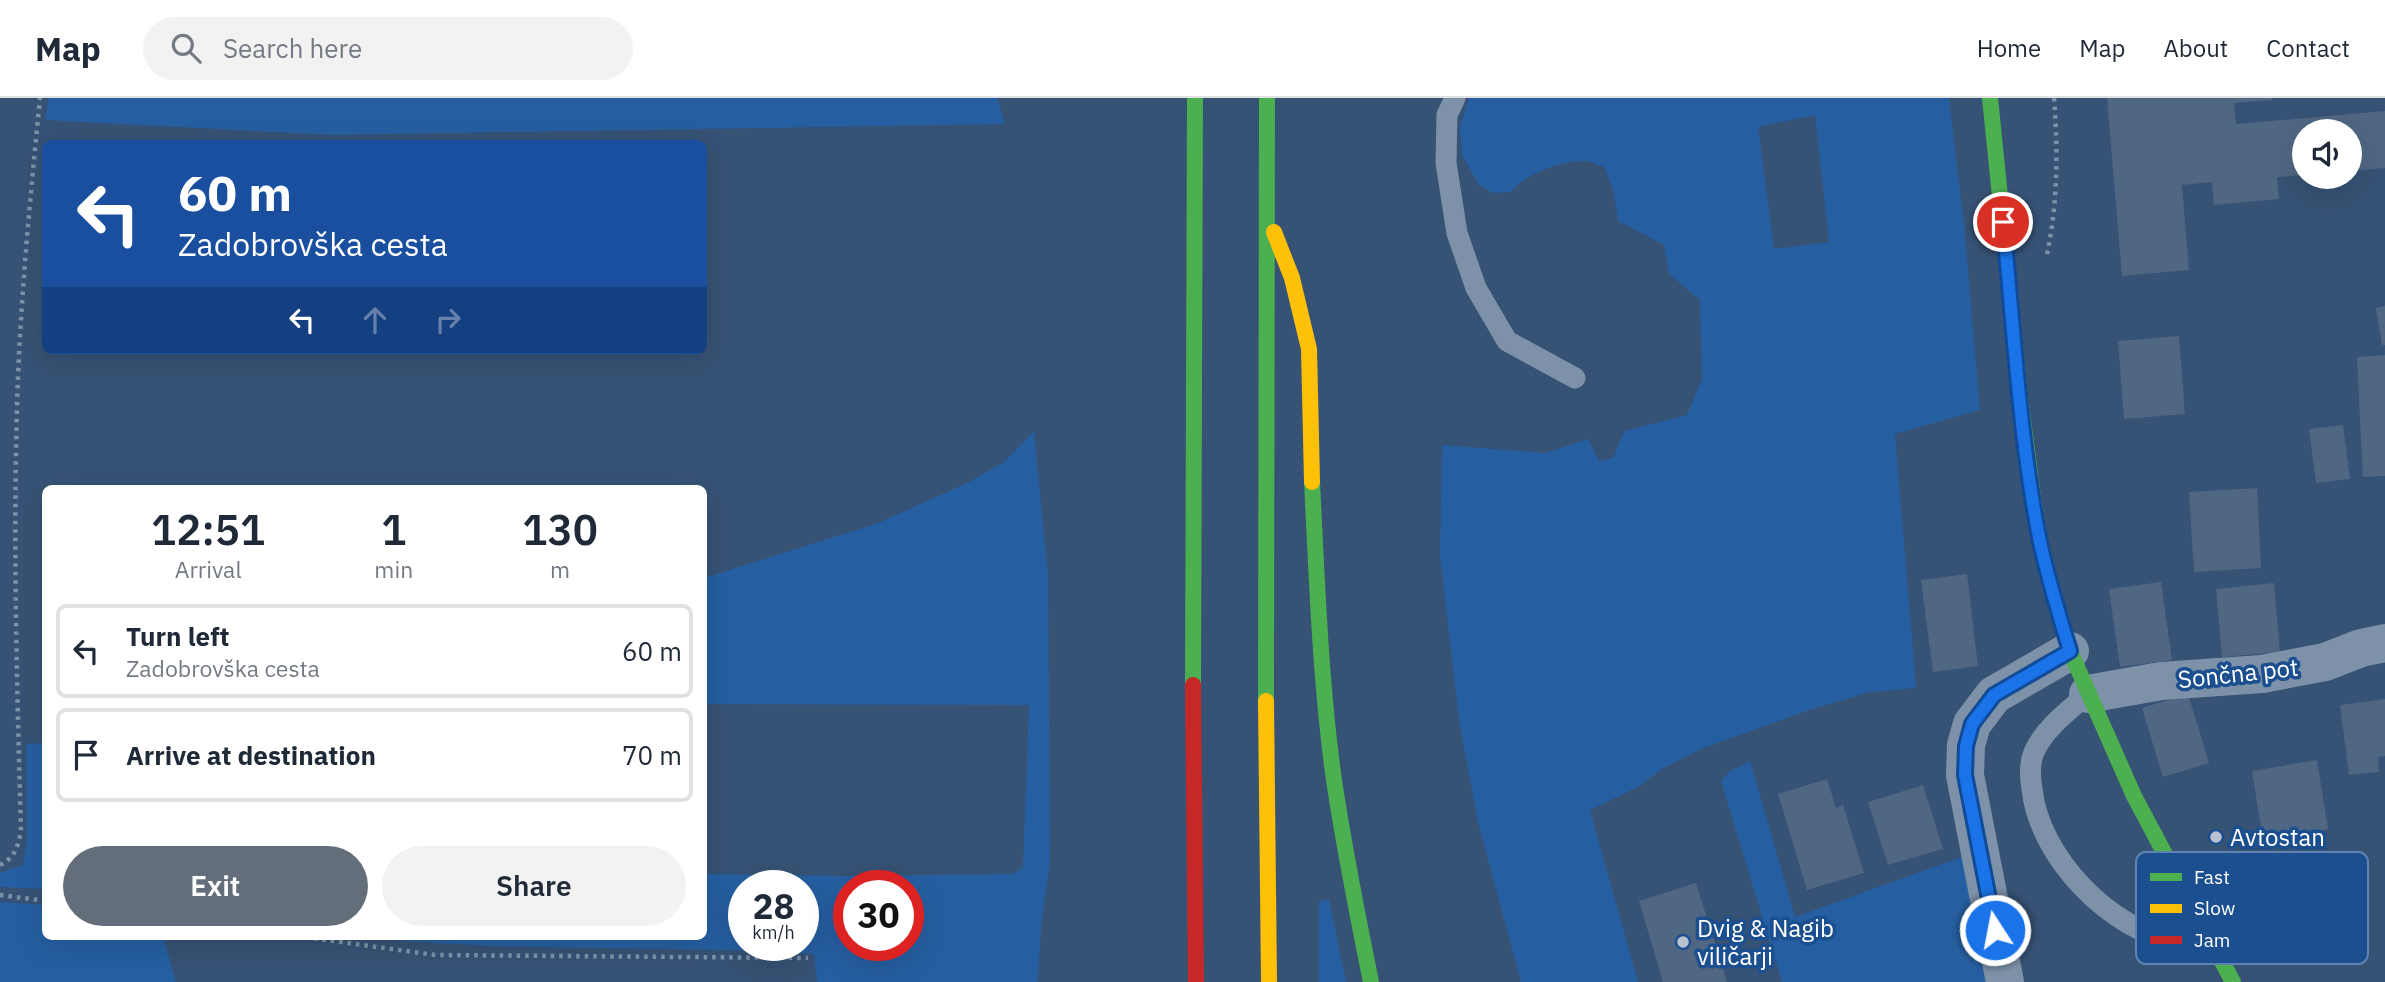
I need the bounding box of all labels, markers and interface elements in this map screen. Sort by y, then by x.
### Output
search box [143,17,633,80]
text: Map [35,27,101,70]
icon: search [167,29,205,67]
text: Search here [223,31,362,65]
text: Home [1977,32,2041,64]
text: Map [2079,32,2125,64]
text: About [2163,32,2228,64]
text: Contact [2266,32,2350,64]
map controls [2292,119,2362,189]
button: sound [2292,119,2362,189]
text: 60 m [178,161,292,224]
icon: left [63,168,154,259]
pin [1973,192,2033,252]
icon: arrive [1984,203,2022,241]
text: Zadobrovška cesta [178,223,448,265]
icon: left [283,301,321,339]
icon: ahead [356,301,394,339]
icon: right [429,301,467,339]
text: 12:51 [151,502,265,557]
text: 1 [381,502,406,557]
text: 130 [522,502,598,557]
text: Arrival [175,554,242,584]
text: min [374,554,413,584]
text: m [550,554,570,584]
text: Turn left [126,619,229,653]
icon: left [67,632,105,670]
text: 60 m [622,634,682,668]
street label: Sončna pot [2176,651,2300,695]
text: Zadobrovška cesta [126,653,320,683]
icon: arrive [67,736,105,774]
text: Arrive at destination [126,738,376,772]
text: 70 m [622,738,682,772]
place label: Avtostan [2230,821,2325,853]
marker: Avtostan [2208,829,2224,845]
button: Exit [63,846,368,926]
button: Share [382,846,686,926]
legend [2136,852,2368,964]
text: Fast [2194,865,2230,889]
speed limit sign: 30 [833,870,924,961]
text: 28 [752,883,795,929]
position arrow [1958,893,2032,967]
text: Slow [2194,896,2235,920]
place label: Dvig & Nagib viličarji [1697,912,1834,972]
text: km/h [752,921,795,944]
text: Jam [2194,928,2230,952]
marker: Dvig & Nagib viličarji [1675,934,1691,950]

